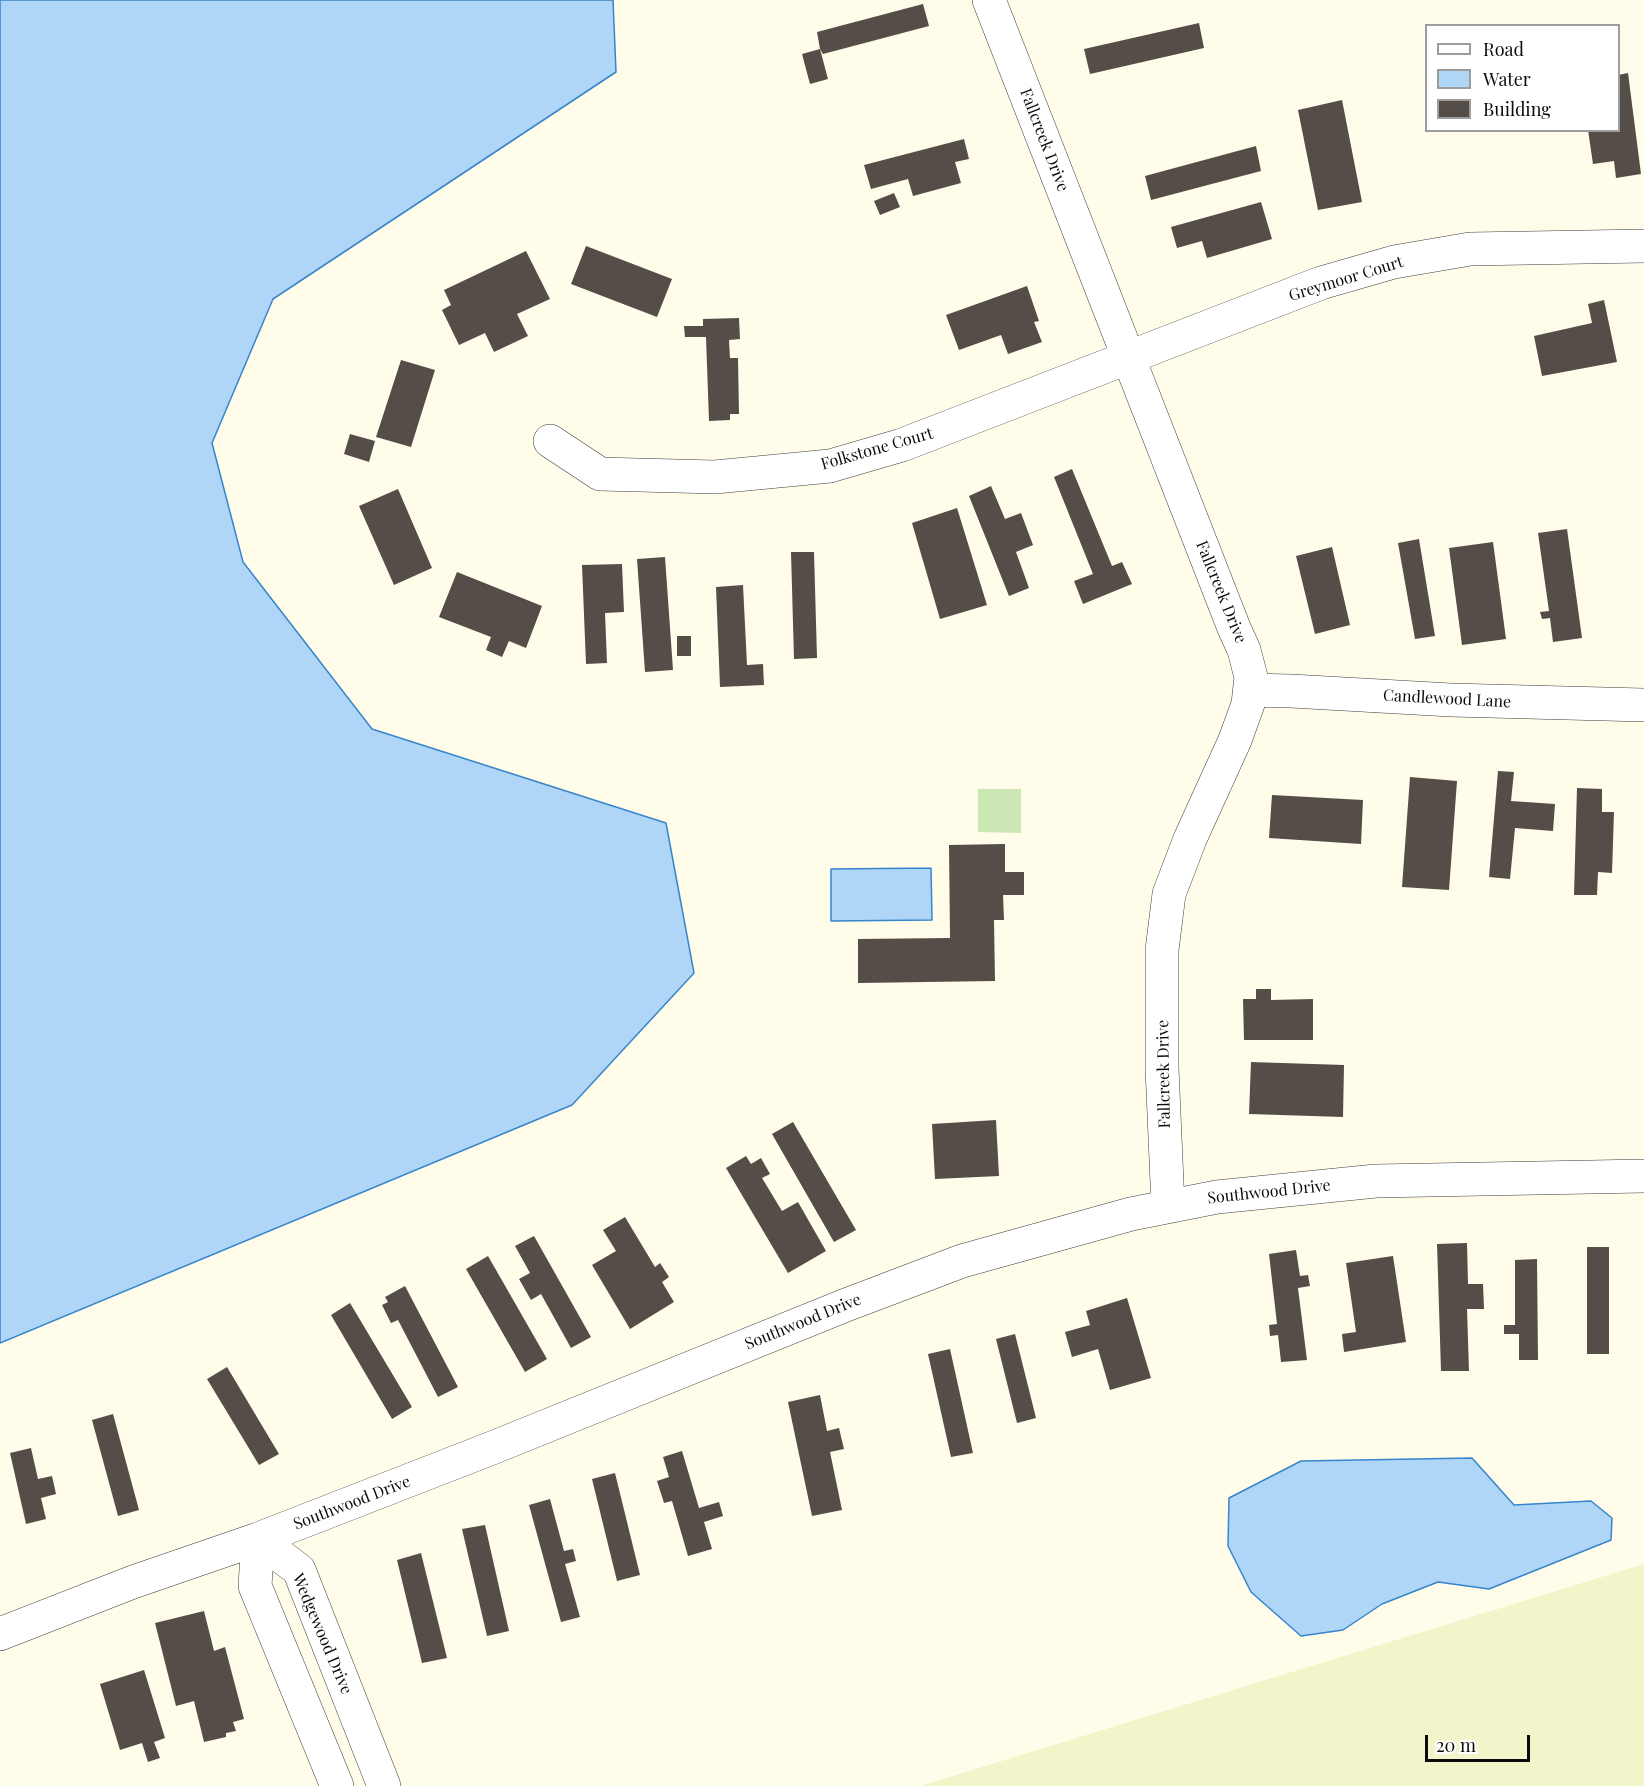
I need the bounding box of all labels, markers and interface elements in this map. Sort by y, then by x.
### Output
legend [1425,24,1620,132]
text: Road [1483,37,1524,61]
text: Water [1483,67,1531,91]
street label: Fallcreek Drive [1016,86,1072,194]
text: Building [1483,97,1551,121]
street label: Greymoor Court [1286,252,1406,306]
street label: Folkstone Court [819,424,935,474]
street label: Fallcreek Drive [1192,538,1250,646]
street label: Candlewood Lane [1382,686,1512,712]
street label: Fallcreek Drive [1153,1020,1175,1128]
street label: Southwood Drive [1206,1176,1332,1208]
street label: Southwood Drive [742,1290,864,1354]
street label: Southwood Drive [291,1472,413,1534]
street label: Wedgewood Drive [288,1571,356,1697]
scale bar [1428,1723,1533,1761]
text: 20 m [1436,1733,1476,1757]

